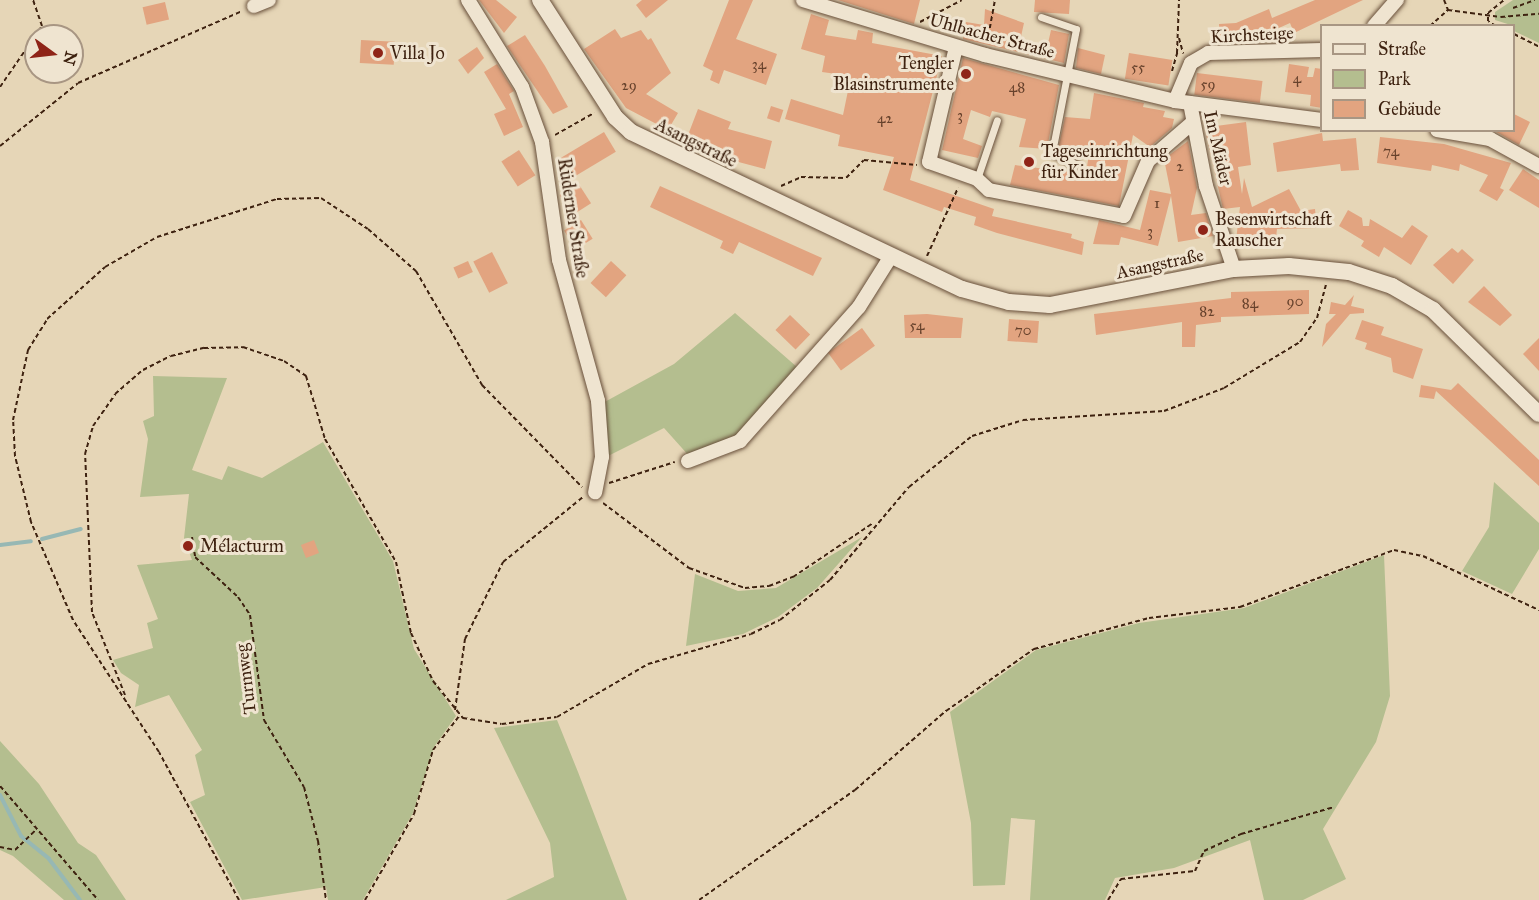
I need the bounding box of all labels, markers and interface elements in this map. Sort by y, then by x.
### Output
street label: Uhlbacher Straße [927,9,1057,63]
street label: Kirchsteige [1210,22,1294,48]
north arrow [24,24,84,84]
legend [1320,24,1515,132]
text: Straße [1378,38,1426,60]
place label: Villa Jo [390,42,445,64]
marker: Villa Jo [371,46,385,60]
text: N [59,49,81,67]
place label: Tengler Blasinstrumente [833,53,954,96]
house number: 34 [752,56,766,74]
house number: 55 [1131,59,1145,77]
marker: Tengler Blasinstrumente [959,67,973,81]
text: Park [1378,68,1411,90]
house number: 4 [1293,70,1301,88]
house number: 59 [1200,76,1216,94]
house number: 29 [621,77,637,95]
house number: 48 [1009,79,1025,97]
text: Gebäude [1378,98,1441,120]
house number: 3 [957,107,963,125]
street label: Im Mäder [1199,108,1237,188]
house number: 42 [877,110,893,128]
street label: Asangstraße [651,114,741,172]
place label: Tageseinrichtung für Kinder [1041,141,1168,184]
house number: 74 [1383,143,1399,161]
marker: Tageseinrichtung für Kinder [1022,155,1036,169]
street label: Rüderner Straße [553,156,593,280]
house number: 2 [1176,158,1184,176]
house number: 1 [1154,195,1160,213]
place label: Besenwirtschaft Rauscher [1215,209,1332,252]
house number: 3 [1147,223,1153,241]
marker: Besenwirtschaft Rauscher [1196,223,1210,237]
street label: Asangstraße [1114,244,1206,284]
house number: 90 [1287,293,1303,311]
house number: 84 [1242,295,1258,313]
house number: 82 [1199,303,1215,321]
house number: 54 [910,317,924,335]
house number: 70 [1015,322,1031,340]
place label: Mélacturm [200,535,284,557]
marker: Mélacturm [181,539,195,553]
street label: Turmweg [231,643,261,715]

